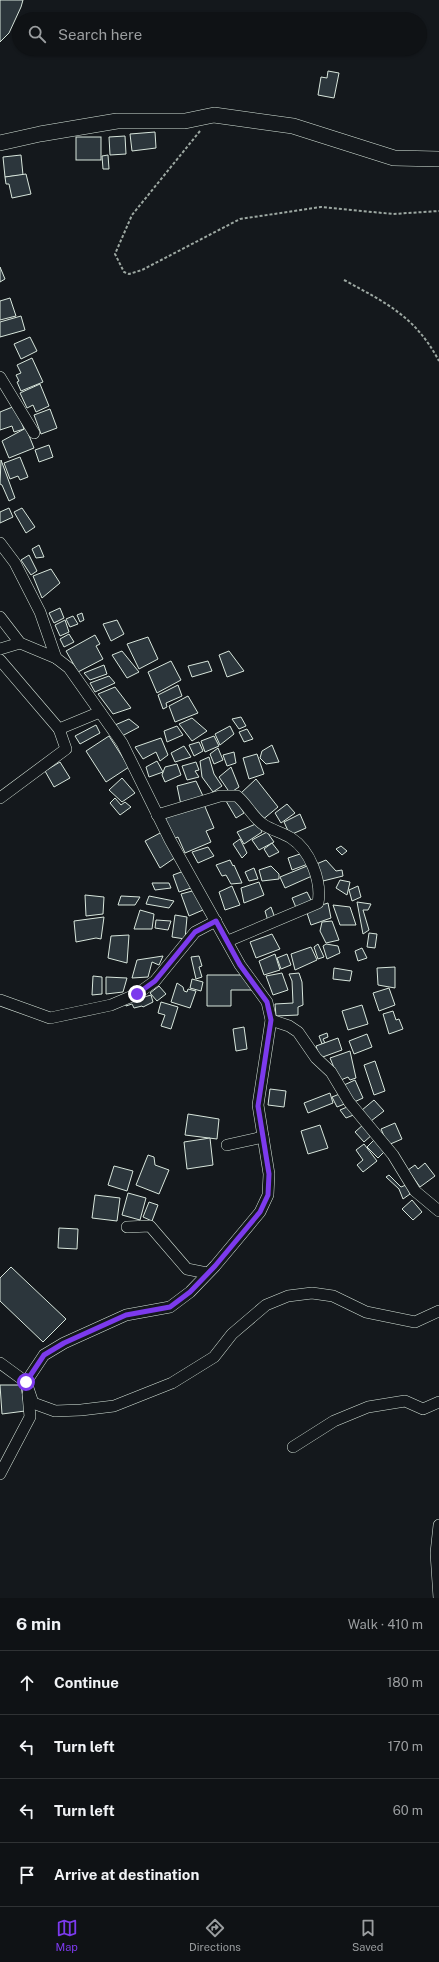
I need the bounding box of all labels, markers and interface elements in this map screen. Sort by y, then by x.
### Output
search box [12,12,427,56]
icon: search [26,23,48,45]
text: Search here [58,26,142,43]
route end [128,985,146,1003]
route start [17,1373,35,1391]
text: 6 min [16,1614,61,1634]
text: Walk · 410 m [348,1617,423,1632]
icon: ahead [16,1672,38,1694]
text: Continue [54,1674,119,1691]
text: 180 m [387,1675,423,1690]
icon: left [16,1736,38,1758]
text: Turn left [54,1738,115,1755]
text: 170 m [388,1739,423,1754]
icon: left [16,1800,38,1822]
text: Turn left [54,1802,115,1819]
text: 60 m [393,1803,423,1818]
icon: arrive [16,1864,38,1886]
text: Arrive at destination [54,1866,199,1883]
tab: Map [56,1917,78,1953]
tab: Directions [189,1917,241,1953]
tab: Saved [352,1917,383,1953]

